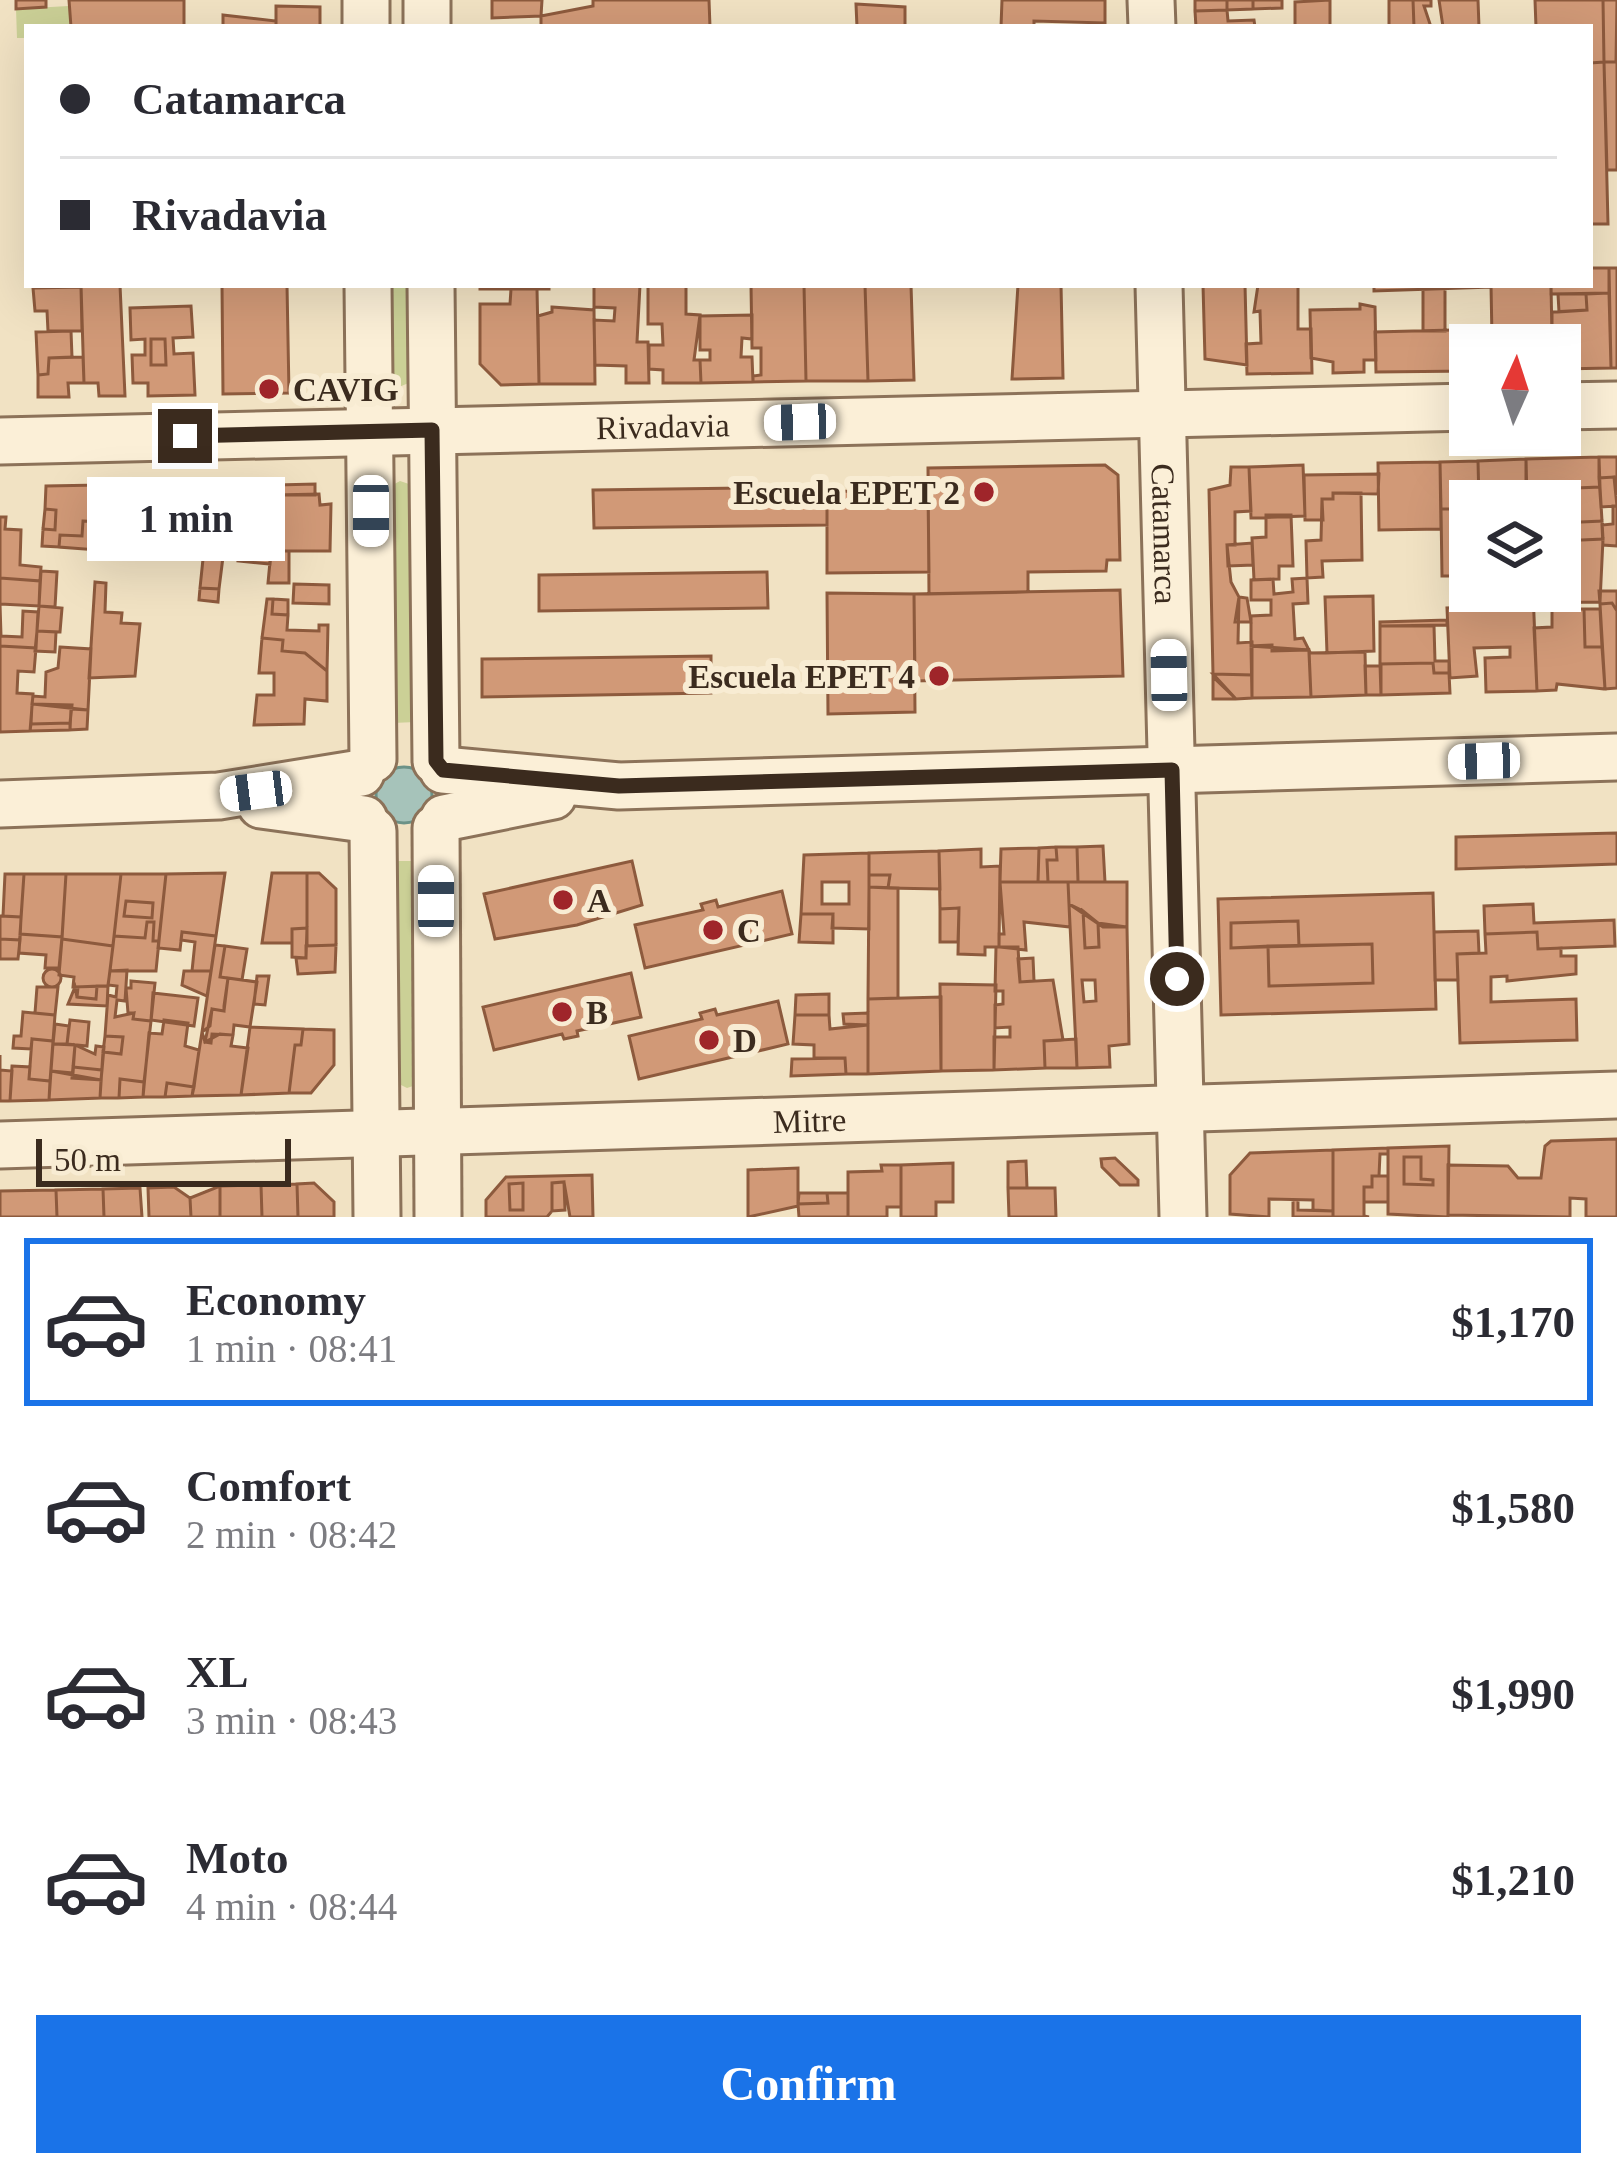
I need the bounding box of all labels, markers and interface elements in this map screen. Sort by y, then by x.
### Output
text: Catamarca [132,74,346,124]
text: Rivadavia [132,190,327,240]
north arrow [1449,324,1581,456]
map controls [1449,324,1581,612]
place label: CAVIG [293,372,399,408]
marker: CAVIG [256,376,282,402]
car [763,403,837,441]
street label: Rivadavia [596,407,731,446]
route end [158,409,212,463]
street label: Catamarca [1145,463,1184,605]
car [353,475,389,547]
place label: Escuela EPET 2 [733,475,960,511]
callout: 1 min [86,478,284,562]
marker: Escuela EPET 2 [971,479,997,505]
button: layers [1449,480,1581,612]
text: 1 min [139,497,233,540]
car [1150,639,1188,711]
place label: Escuela EPET 4 [688,659,915,695]
marker: Escuela EPET 4 [926,663,952,689]
car [1447,742,1521,780]
car [218,769,294,813]
car [418,865,454,937]
place label: A [587,883,611,919]
marker: A [550,887,576,913]
place label: C [737,913,761,949]
marker: C [700,917,726,943]
route start [1150,952,1204,1006]
place label: B [586,995,608,1031]
marker: B [549,999,575,1025]
place label: D [733,1023,757,1059]
marker: D [696,1027,722,1053]
street label: Mitre [772,1102,847,1140]
scale bar [36,1133,291,1186]
text: 50 m [54,1142,121,1178]
icon: car [42,1268,150,1376]
text: Economy [186,1275,366,1325]
text: $1,170 [1451,1297,1575,1347]
text: 1 min · 08:41 [186,1327,397,1370]
icon: car [42,1454,150,1562]
text: Comfort [186,1461,351,1511]
text: $1,580 [1451,1483,1575,1533]
text: 2 min · 08:42 [186,1513,397,1556]
icon: car [42,1640,150,1748]
text: XL [186,1647,249,1697]
text: $1,990 [1451,1669,1575,1719]
text: 3 min · 08:43 [186,1699,397,1742]
icon: car [42,1826,150,1934]
text: Moto [186,1833,288,1883]
text: $1,210 [1451,1855,1575,1905]
text: 4 min · 08:44 [186,1885,397,1928]
button: Confirm [36,2015,1581,2153]

